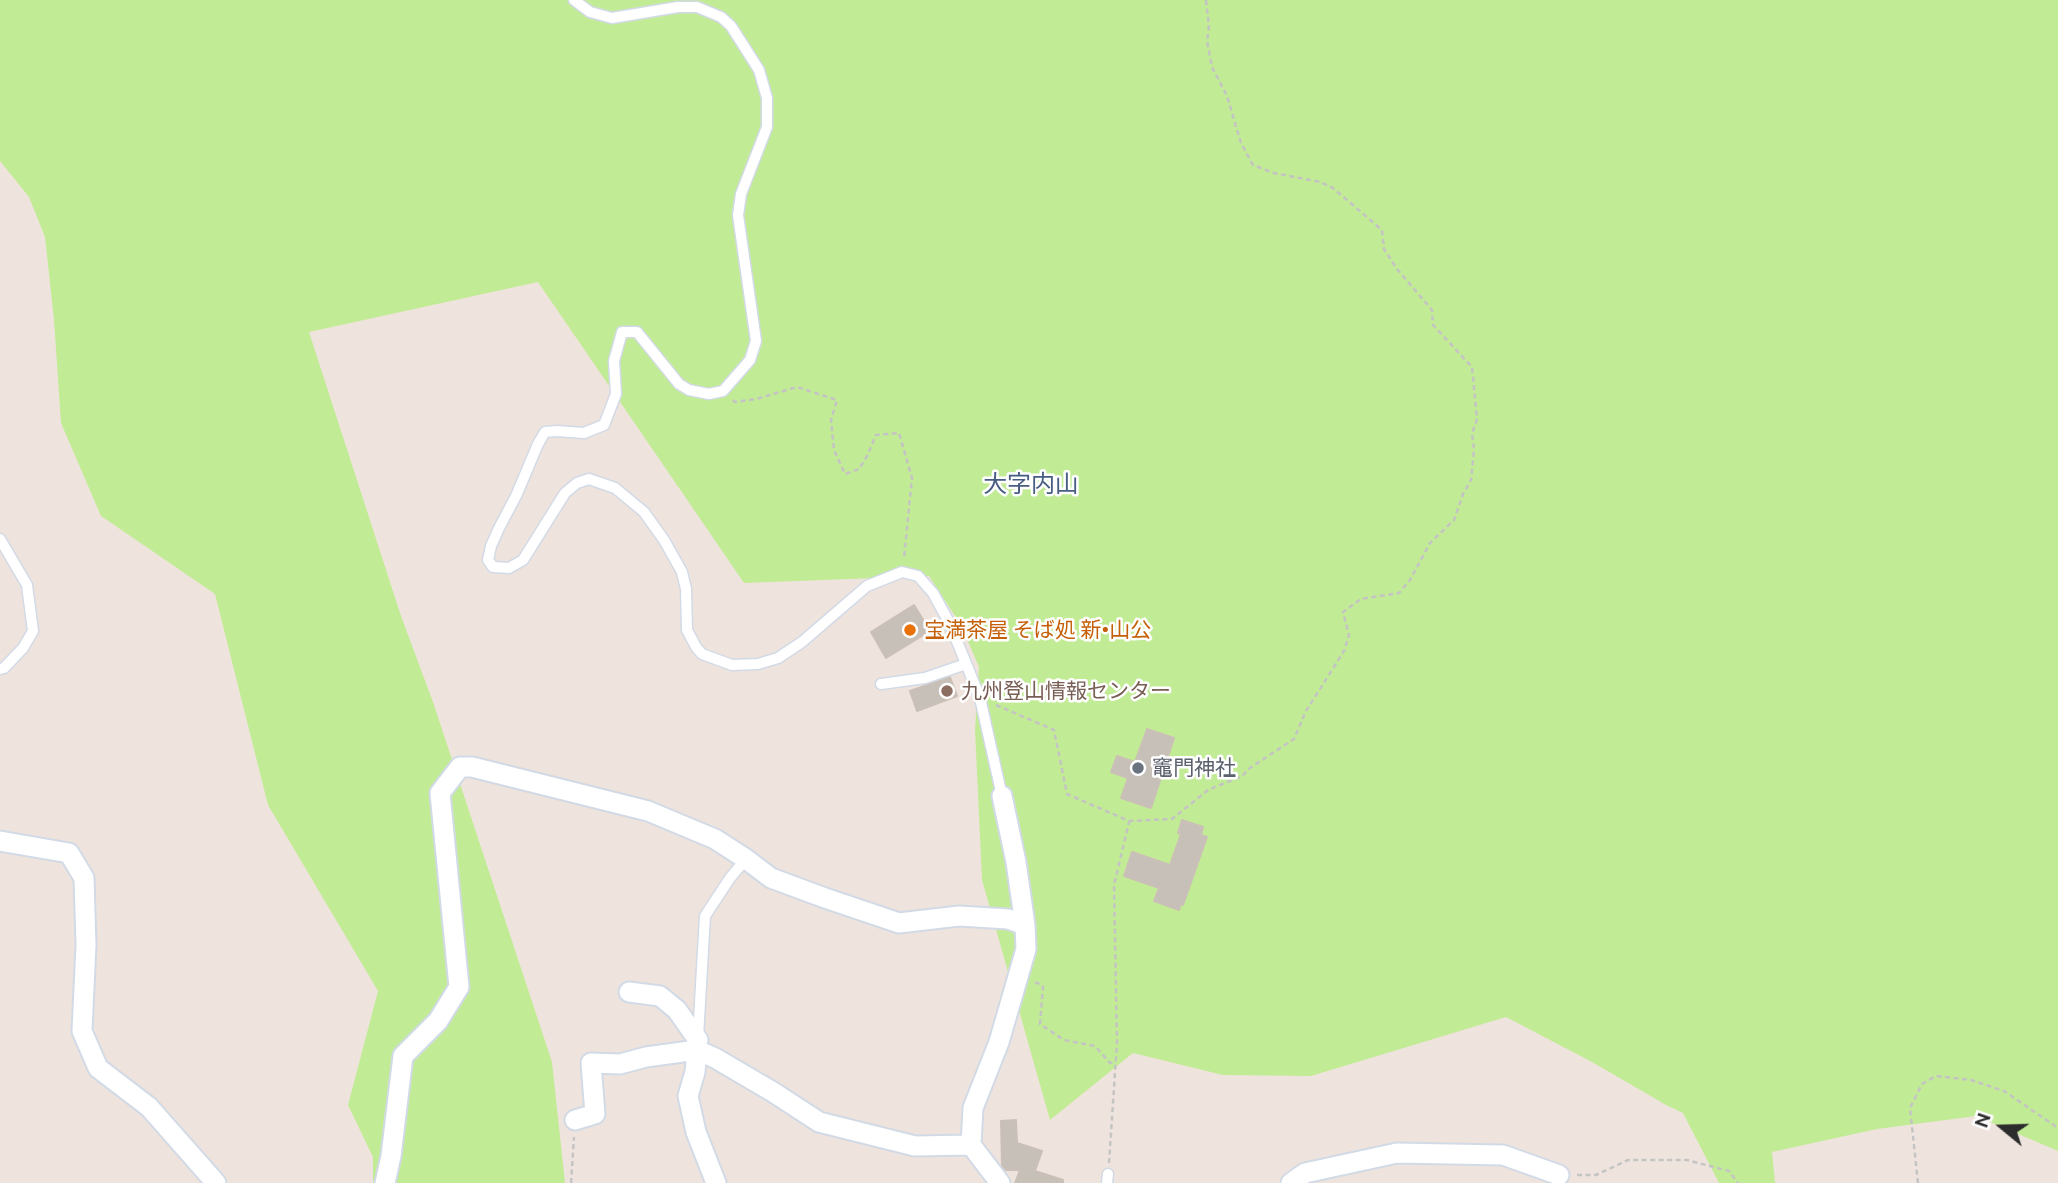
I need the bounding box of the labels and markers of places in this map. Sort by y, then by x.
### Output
place label: 宝満茶屋 そば処 新•山公 [924,617,1151,643]
marker: 宝満茶屋 そば処 新•山公 [902,622,918,638]
place label: 九州登山情報センター [961,678,1171,704]
marker: 九州登山情報センター [939,683,955,699]
place label: 竈門神社 [1152,755,1236,781]
marker: 竈門神社 [1130,760,1146,776]

